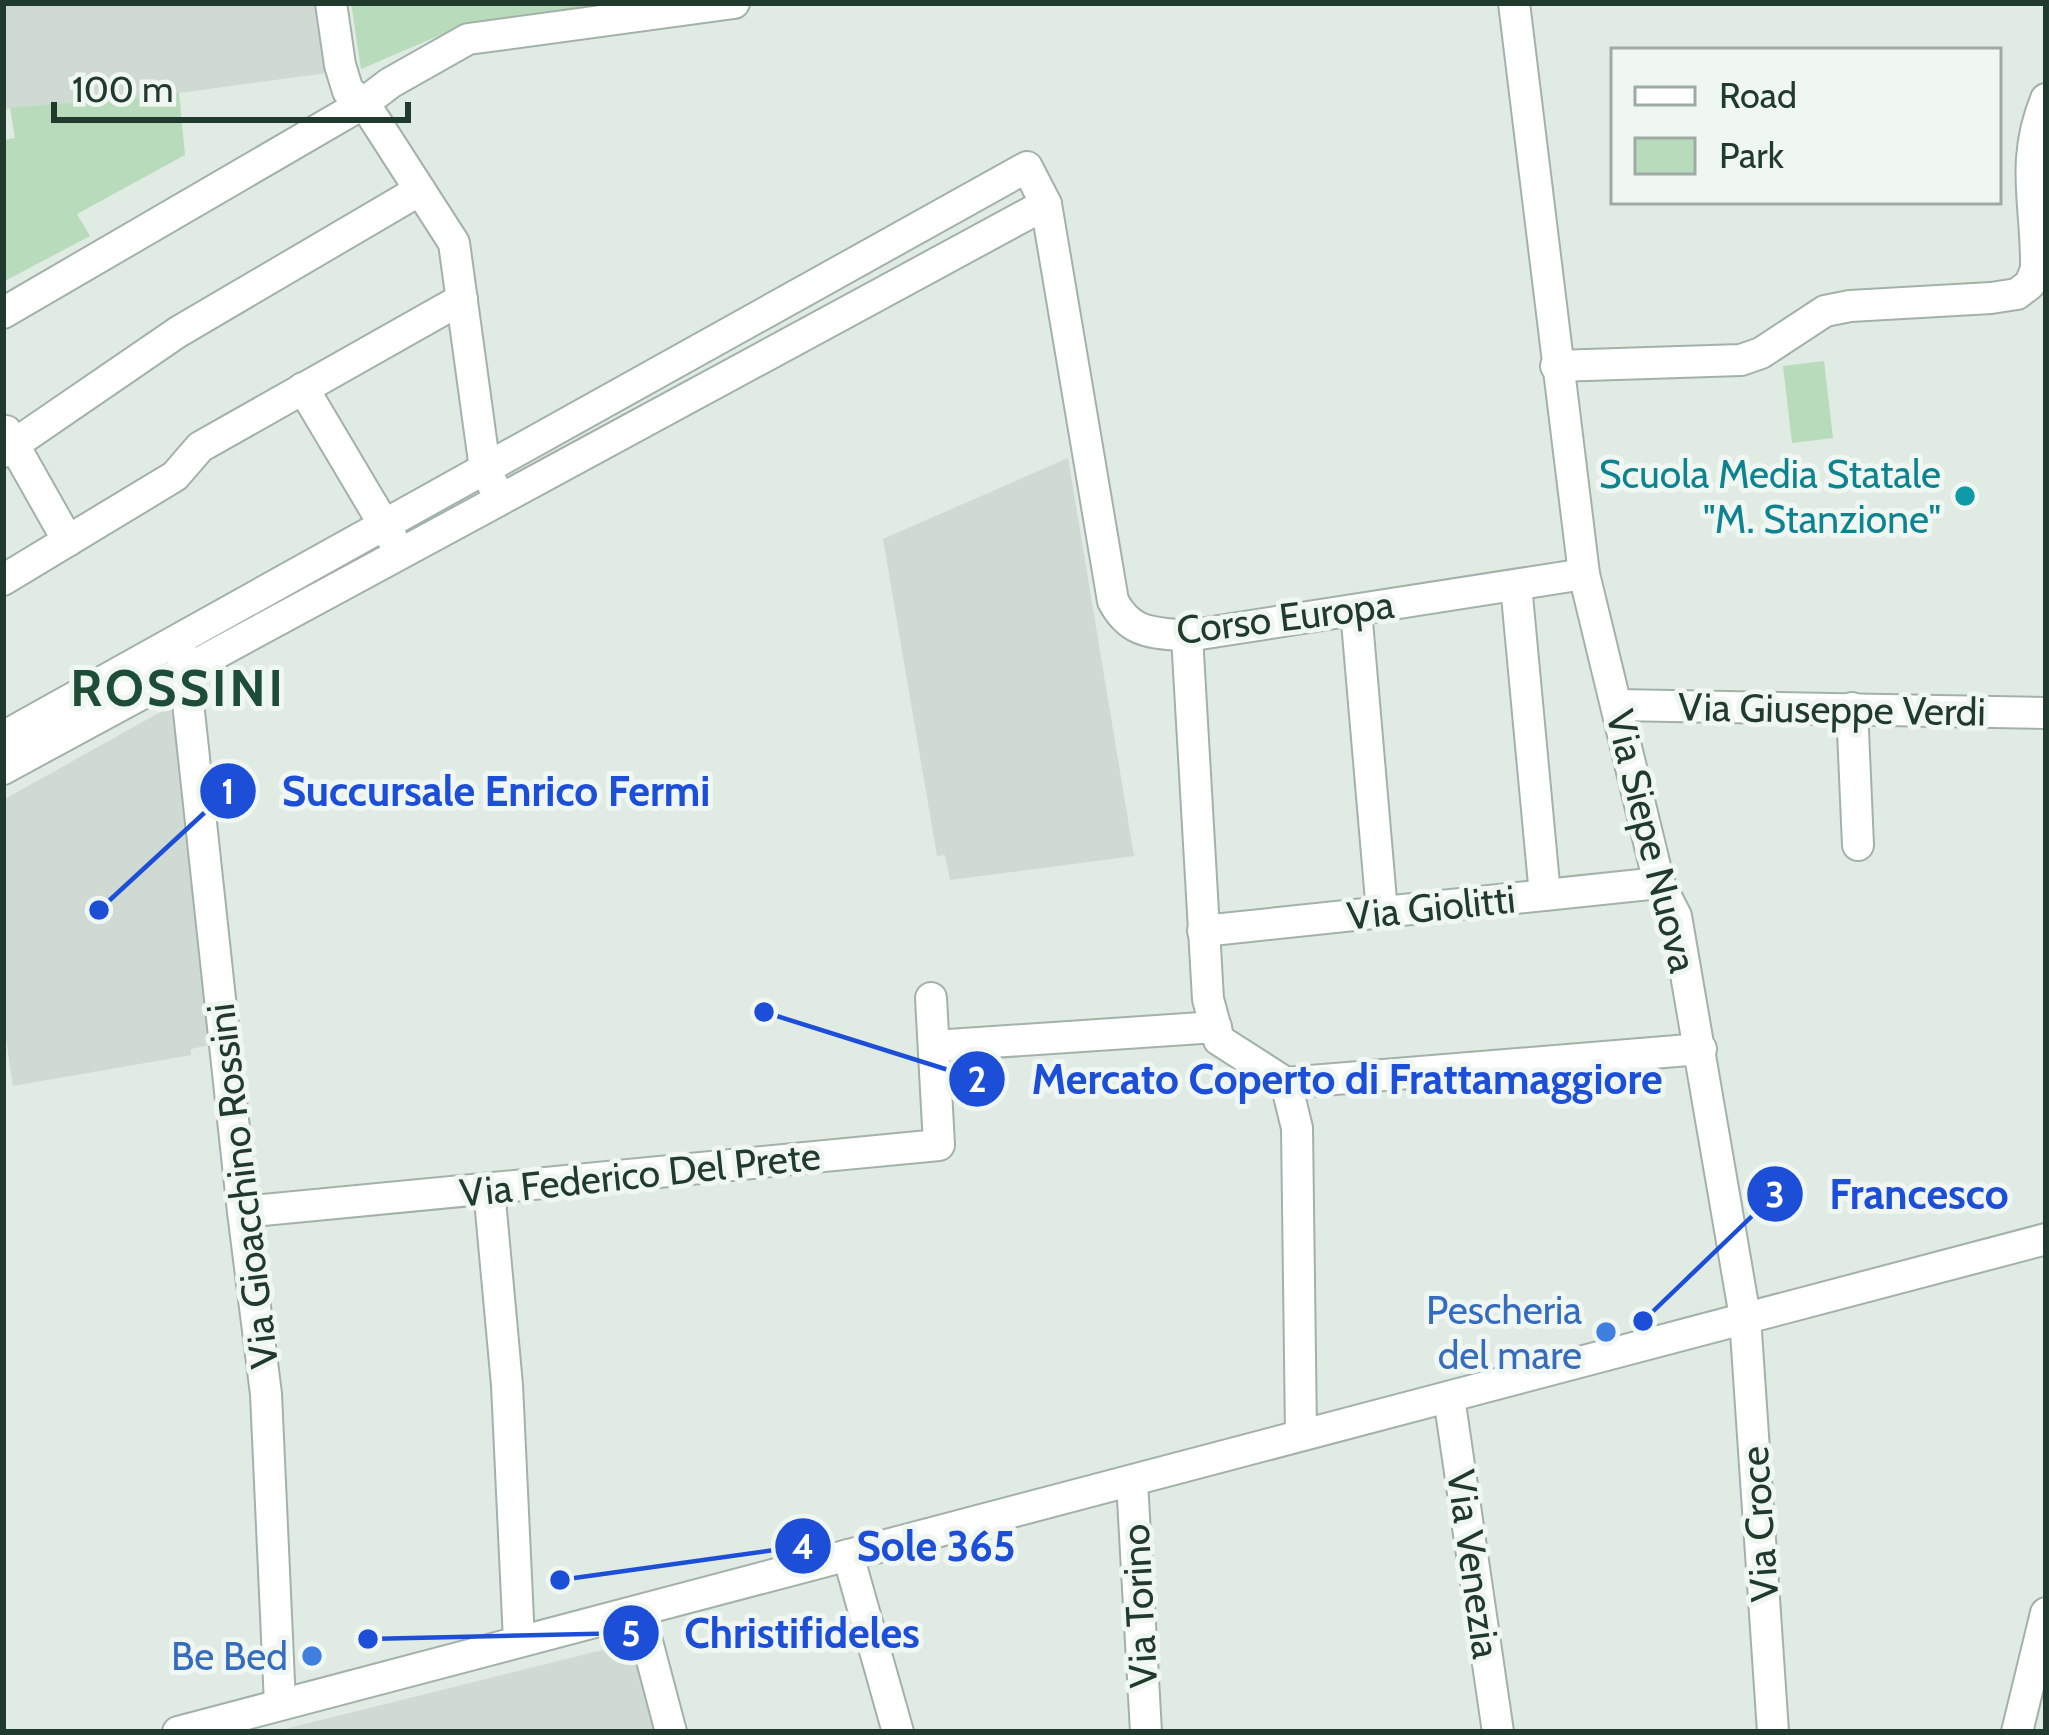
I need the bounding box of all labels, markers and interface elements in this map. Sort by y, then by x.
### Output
scale bar [54,48,408,122]
legend [1611,48,2001,204]
text: 100 m [72,67,174,111]
text: Road [1719,73,1797,117]
text: Park [1719,133,1785,177]
place label: Scuola Media Statale "M. Stanzione" [1599,450,1941,543]
marker: Scuola Media Statale "M. Stanzione" [1952,483,1978,509]
street label: Corso Europa [1174,580,1397,654]
district label: ROSSINI [70,657,286,719]
street label: Via Giuseppe Verdi [1678,682,1986,736]
street label: Via Siepe Nuova [1596,705,1708,977]
callout: Succursale Enrico Fermi [198,752,735,830]
text: Succursale Enrico Fermi [282,765,710,817]
text: 1 [221,769,235,813]
street label: Via Giolitti [1344,874,1518,940]
street label: Via Gioacchino Rossini [196,1001,288,1371]
callout: Mercato Coperto di Frattamaggiore [947,1040,1686,1118]
text: Mercato Coperto di Frattamaggiore [1031,1053,1663,1105]
text: 2 [967,1057,987,1101]
street label: Via Federico Del Prete [457,1131,823,1217]
callout: Francesco [1745,1155,2033,1233]
text: Francesco [1829,1168,2009,1220]
text: 3 [1765,1172,1785,1216]
place label: Pescheria del mare [1426,1286,1582,1379]
marker: Pescheria del mare [1593,1319,1619,1345]
street label: Via Croce [1730,1445,1788,1603]
street label: Via Venezia [1437,1467,1511,1662]
callout: Sole 365 [773,1507,1040,1585]
text: Sole 365 [856,1520,1016,1572]
street label: Via Torino [1111,1523,1167,1689]
text: 4 [792,1524,814,1568]
callout: Christifideles [601,1594,944,1672]
text: Christifideles [684,1607,920,1659]
text: 5 [621,1611,641,1655]
place label: Be Bed [171,1632,288,1680]
marker: Be Bed [299,1643,325,1669]

